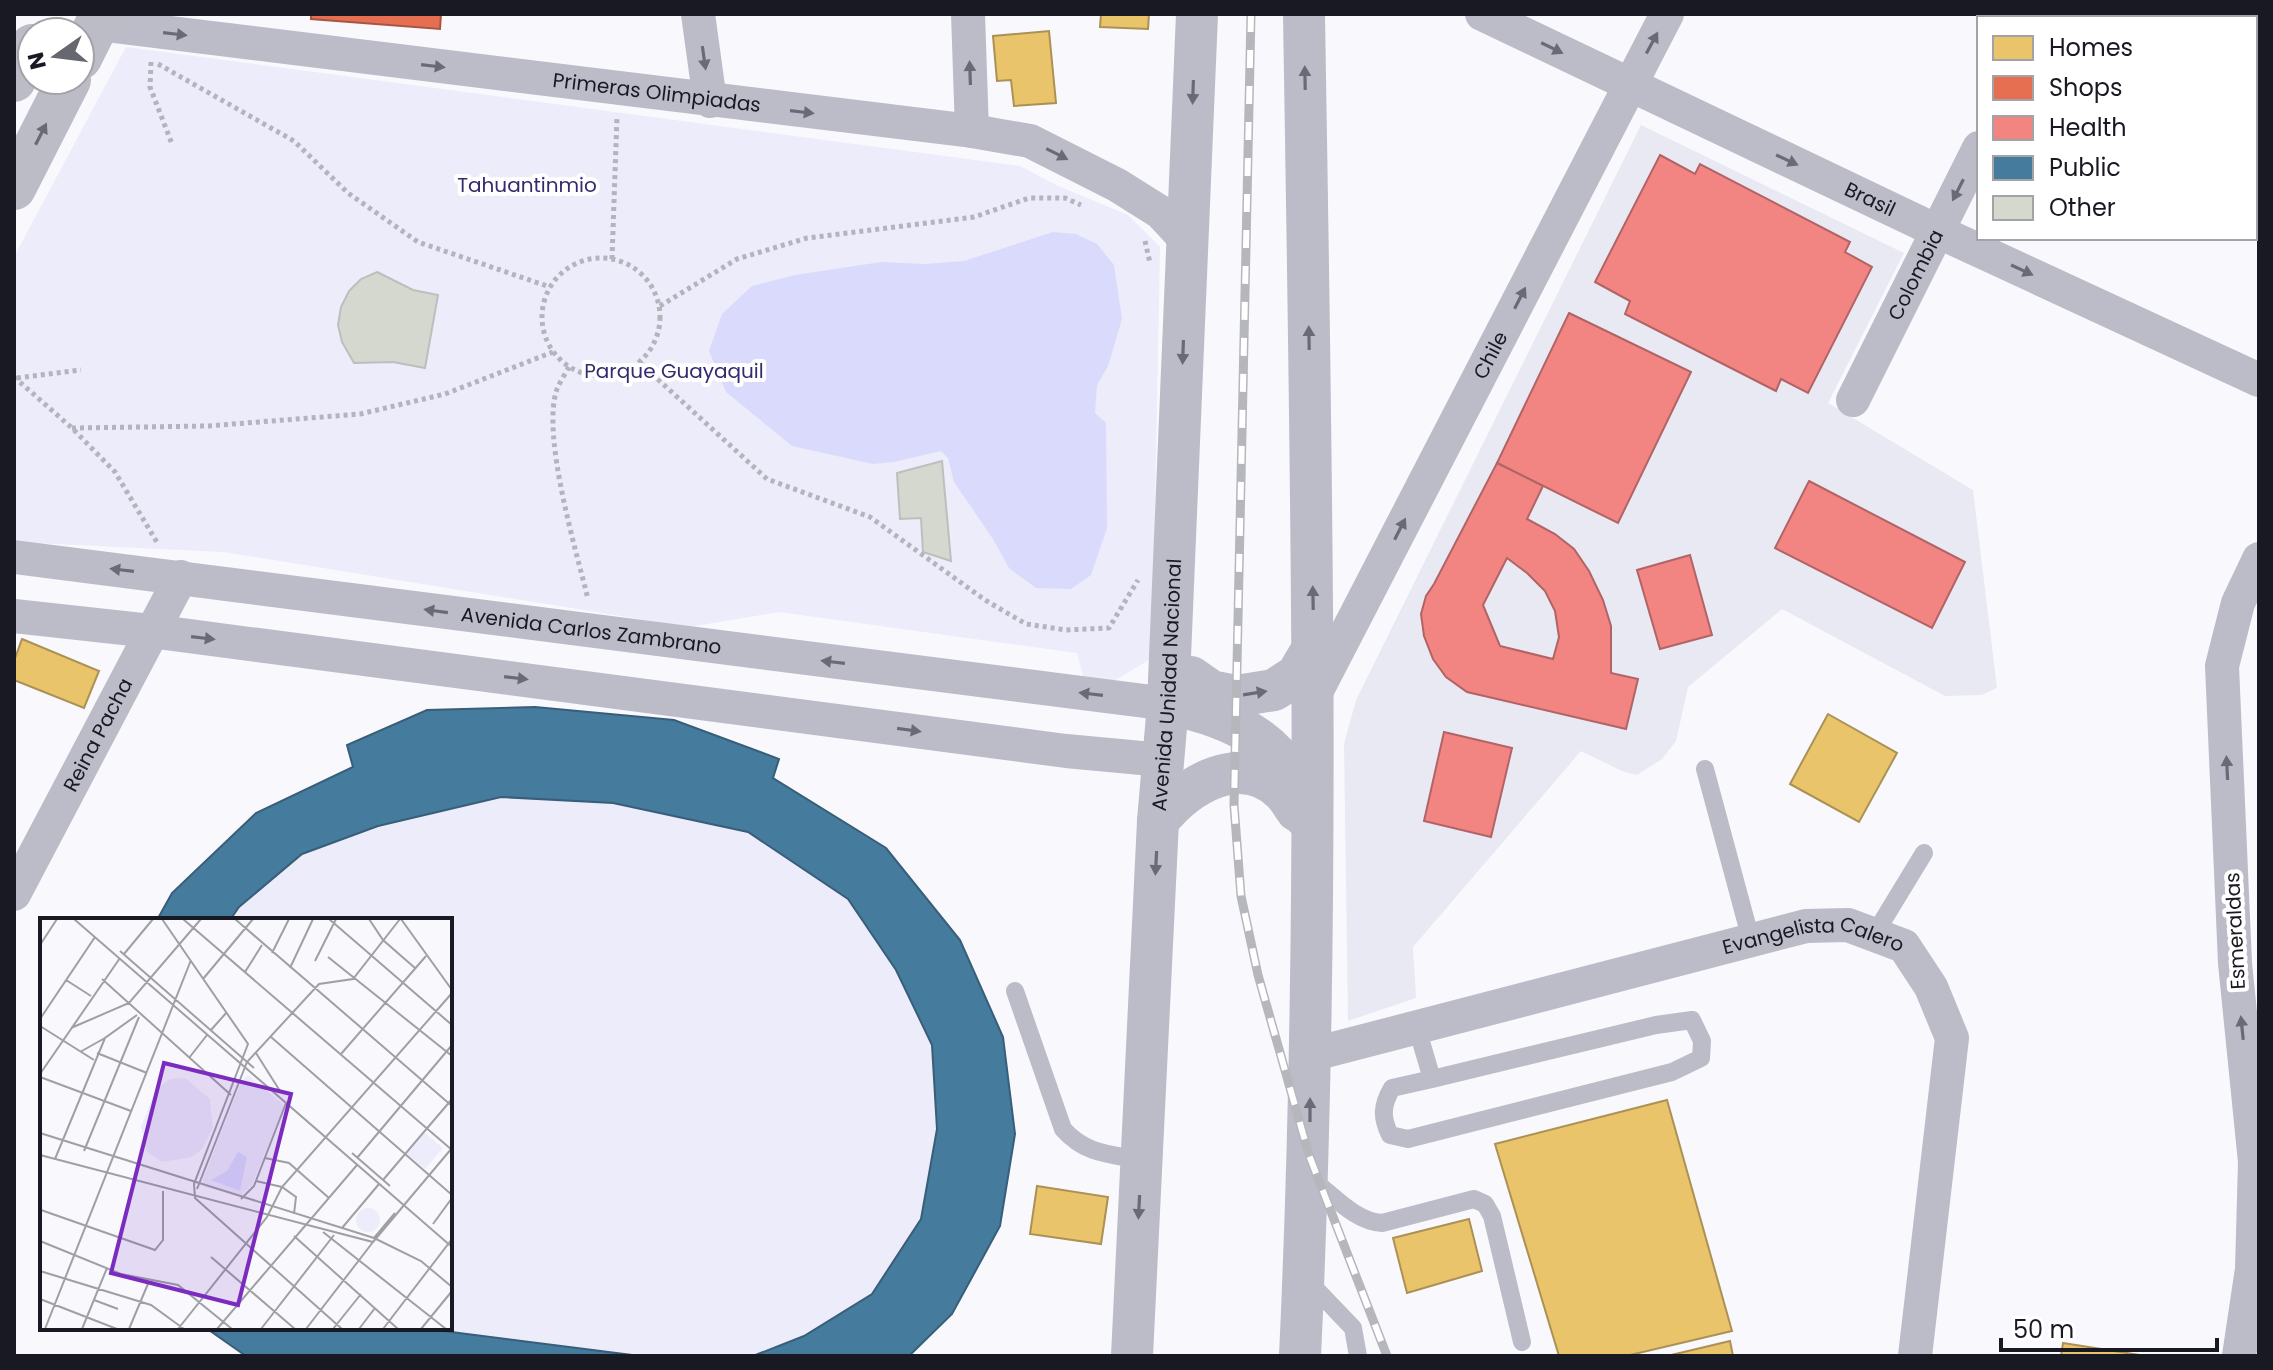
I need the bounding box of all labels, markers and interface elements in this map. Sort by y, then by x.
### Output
north arrow [16,16,96,96]
legend [1977,16,2257,240]
one-way arrow [162,28,187,41]
one-way arrow [1646,31,1659,54]
text: Homes [2049,31,2133,64]
one-way arrow [1540,41,1563,55]
one-way arrow [698,45,710,70]
text: N [20,49,54,72]
one-way arrow [420,60,445,73]
one-way arrow [963,60,976,85]
one-way arrow [1298,65,1311,90]
street label: Primeras Olimpiadas [551,66,762,119]
text: Shops [2049,71,2123,104]
one-way arrow [1187,80,1200,105]
one-way arrow [790,105,815,118]
text: Health [2049,111,2127,144]
one-way arrow [35,122,48,145]
one-way arrow [1045,148,1068,161]
text: Public [2049,151,2121,184]
one-way arrow [1775,153,1798,167]
park label: Tahuantinmio [457,171,597,199]
street label: Brasil [1840,175,1900,223]
one-way arrow [1951,178,1964,201]
text: Other [2049,191,2116,224]
street label: Colombia [1881,224,1950,325]
one-way arrow [2010,263,2034,277]
one-way arrow [1513,287,1526,310]
one-way arrow [1302,325,1315,350]
street label: Chile [1466,326,1514,384]
one-way arrow [1176,340,1189,365]
park label: Parque Guayaquil [584,357,764,385]
one-way arrow [1394,518,1407,541]
street label: Avenida Unidad Nacional [1145,558,1188,812]
one-way arrow [110,563,135,576]
one-way arrow [1307,585,1319,610]
street label: Avenida Carlos Zambrano [459,600,723,661]
one-way arrow [423,604,448,617]
one-way arrow [191,632,216,645]
one-way arrow [820,655,845,668]
one-way arrow [504,672,529,685]
street label: Reina Pacha [56,673,139,796]
one-way arrow [1242,686,1267,699]
one-way arrow [1078,688,1103,701]
one-way arrow [897,724,922,737]
one-way arrow [2220,755,2233,780]
one-way arrow [1149,851,1162,876]
street label: Esmeraldas [2218,872,2252,990]
text: Evangelista Calero [1719,909,1908,961]
inset map [40,918,452,1330]
street label: Evangelista Calero [1717,937,1905,965]
one-way arrow [2235,1015,2248,1040]
one-way arrow [1304,1097,1316,1122]
one-way arrow [1132,1194,1145,1219]
scale bar [2001,1302,2217,1352]
text: 50 m [2013,1313,2074,1346]

